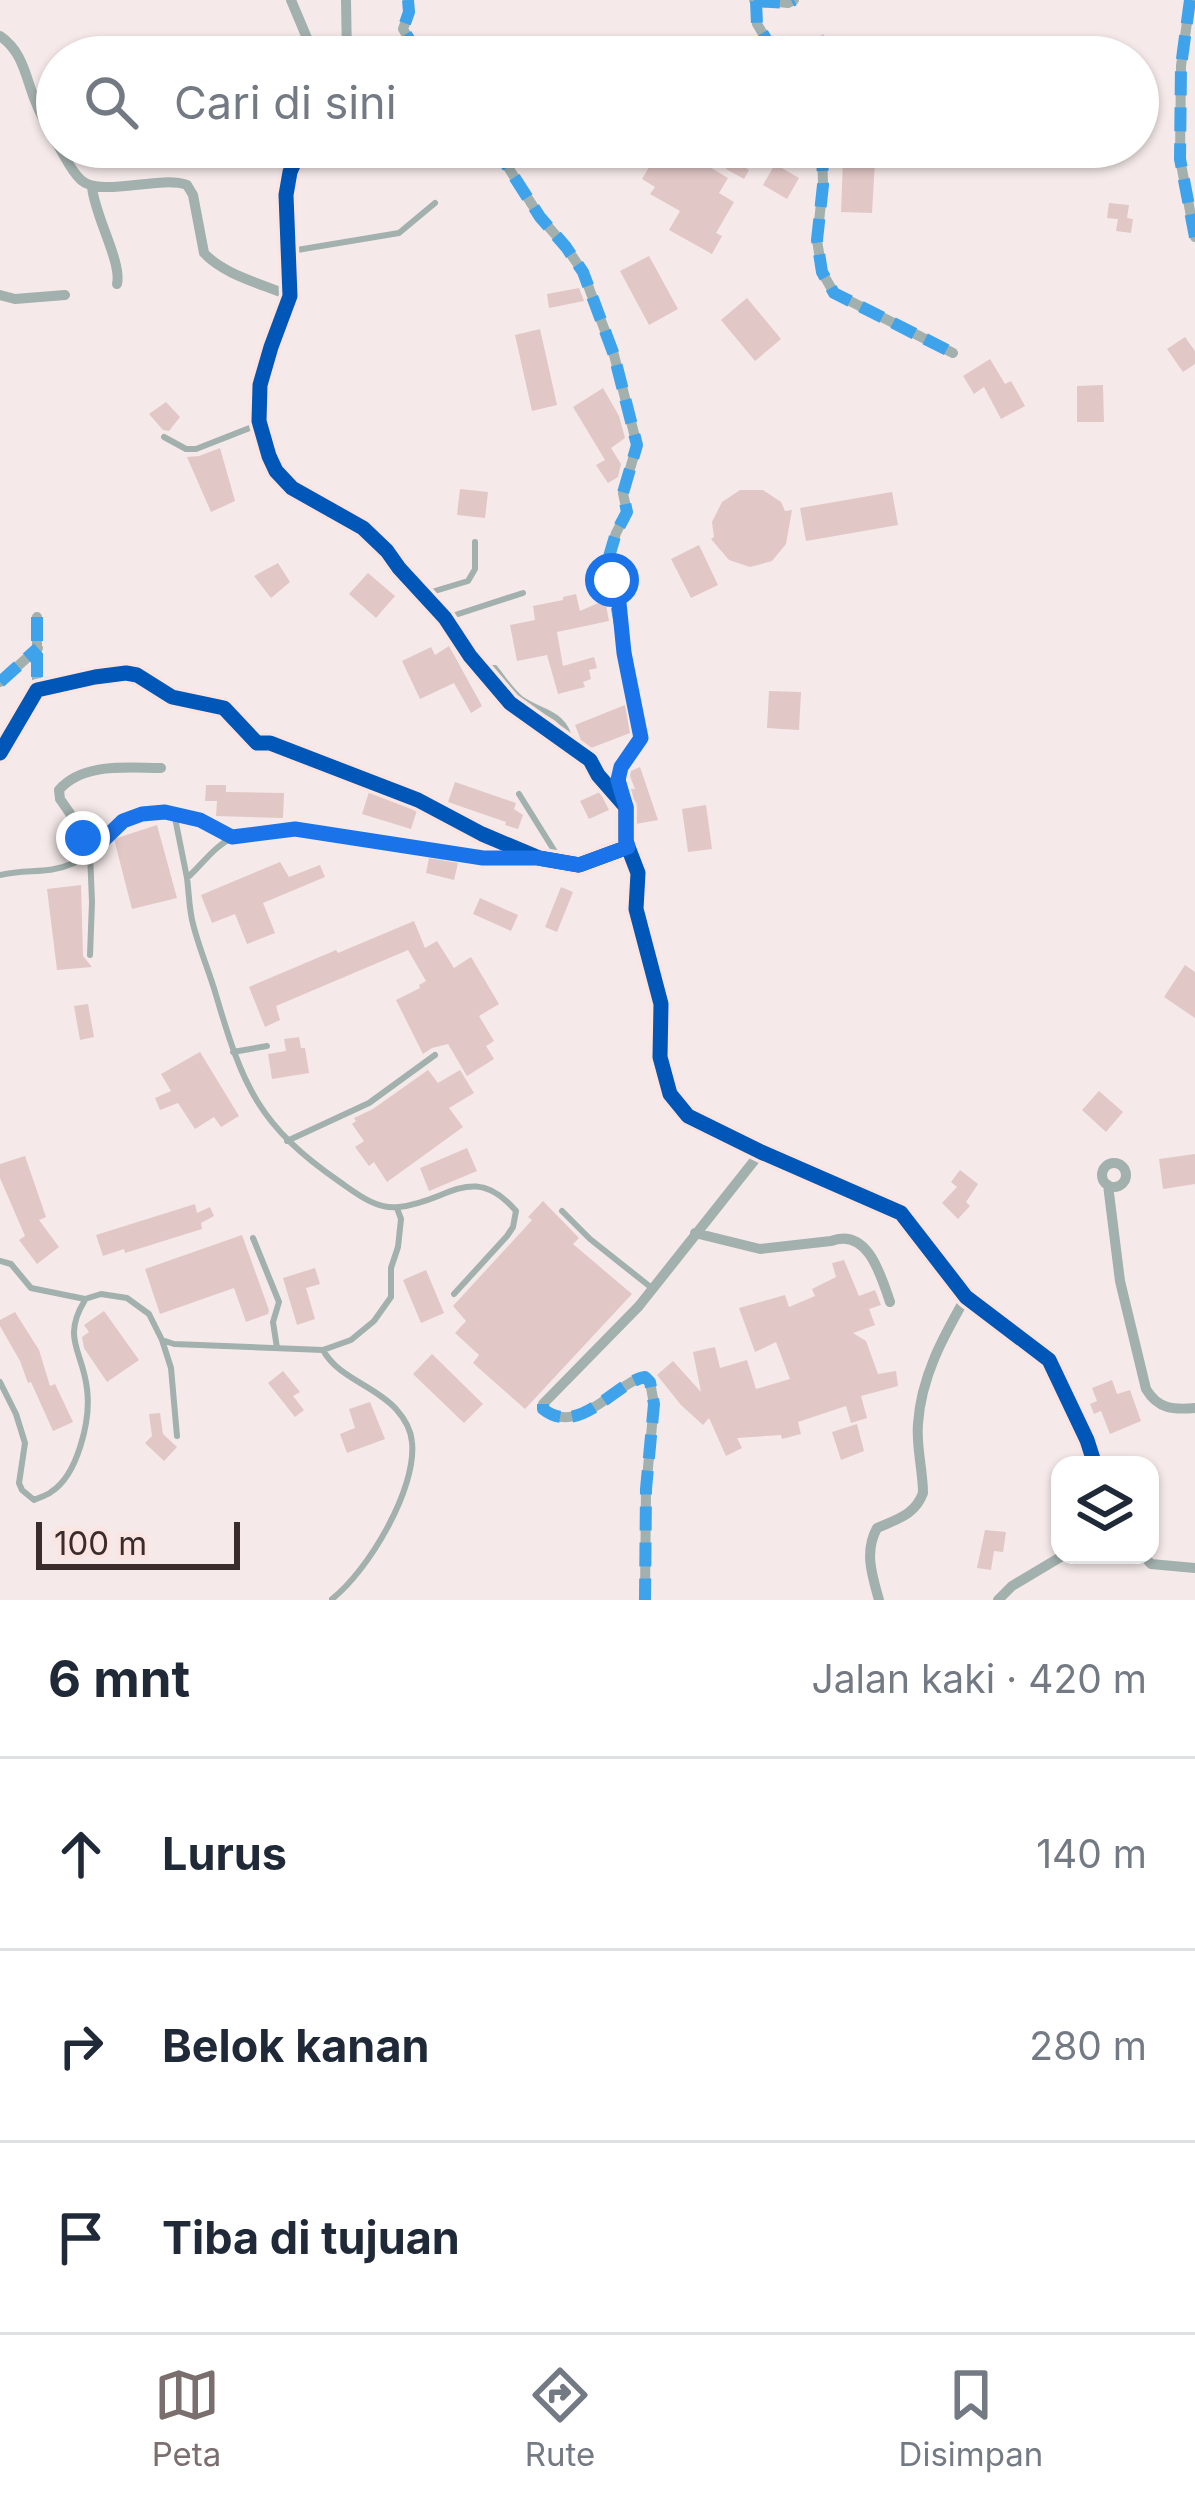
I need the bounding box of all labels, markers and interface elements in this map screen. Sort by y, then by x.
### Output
search box [36,36,1159,168]
icon: search [78,69,144,135]
text: Cari di sini [174,75,397,130]
route start [585,553,639,607]
route end [56,811,110,865]
map controls [1051,1456,1159,1564]
button: layers [1051,1456,1159,1564]
scale bar [36,1516,240,1569]
text: 100 m [54,1523,147,1563]
text: 6 mnt [48,1648,190,1709]
text: Jalan kaki · 420 m [811,1655,1147,1702]
icon: ahead [48,1821,114,1887]
text: Lurus [162,1826,287,1881]
text: 140 m [1036,1830,1147,1877]
icon: right [48,2013,114,2079]
text: Belok kanan [162,2018,430,2073]
text: 280 m [1029,2022,1147,2069]
icon: arrive [48,2205,114,2271]
text: Tiba di tujuan [162,2210,460,2265]
tab: Peta [152,2362,221,2474]
tab: Rute [525,2362,595,2474]
tab: Disimpan [899,2362,1043,2474]

